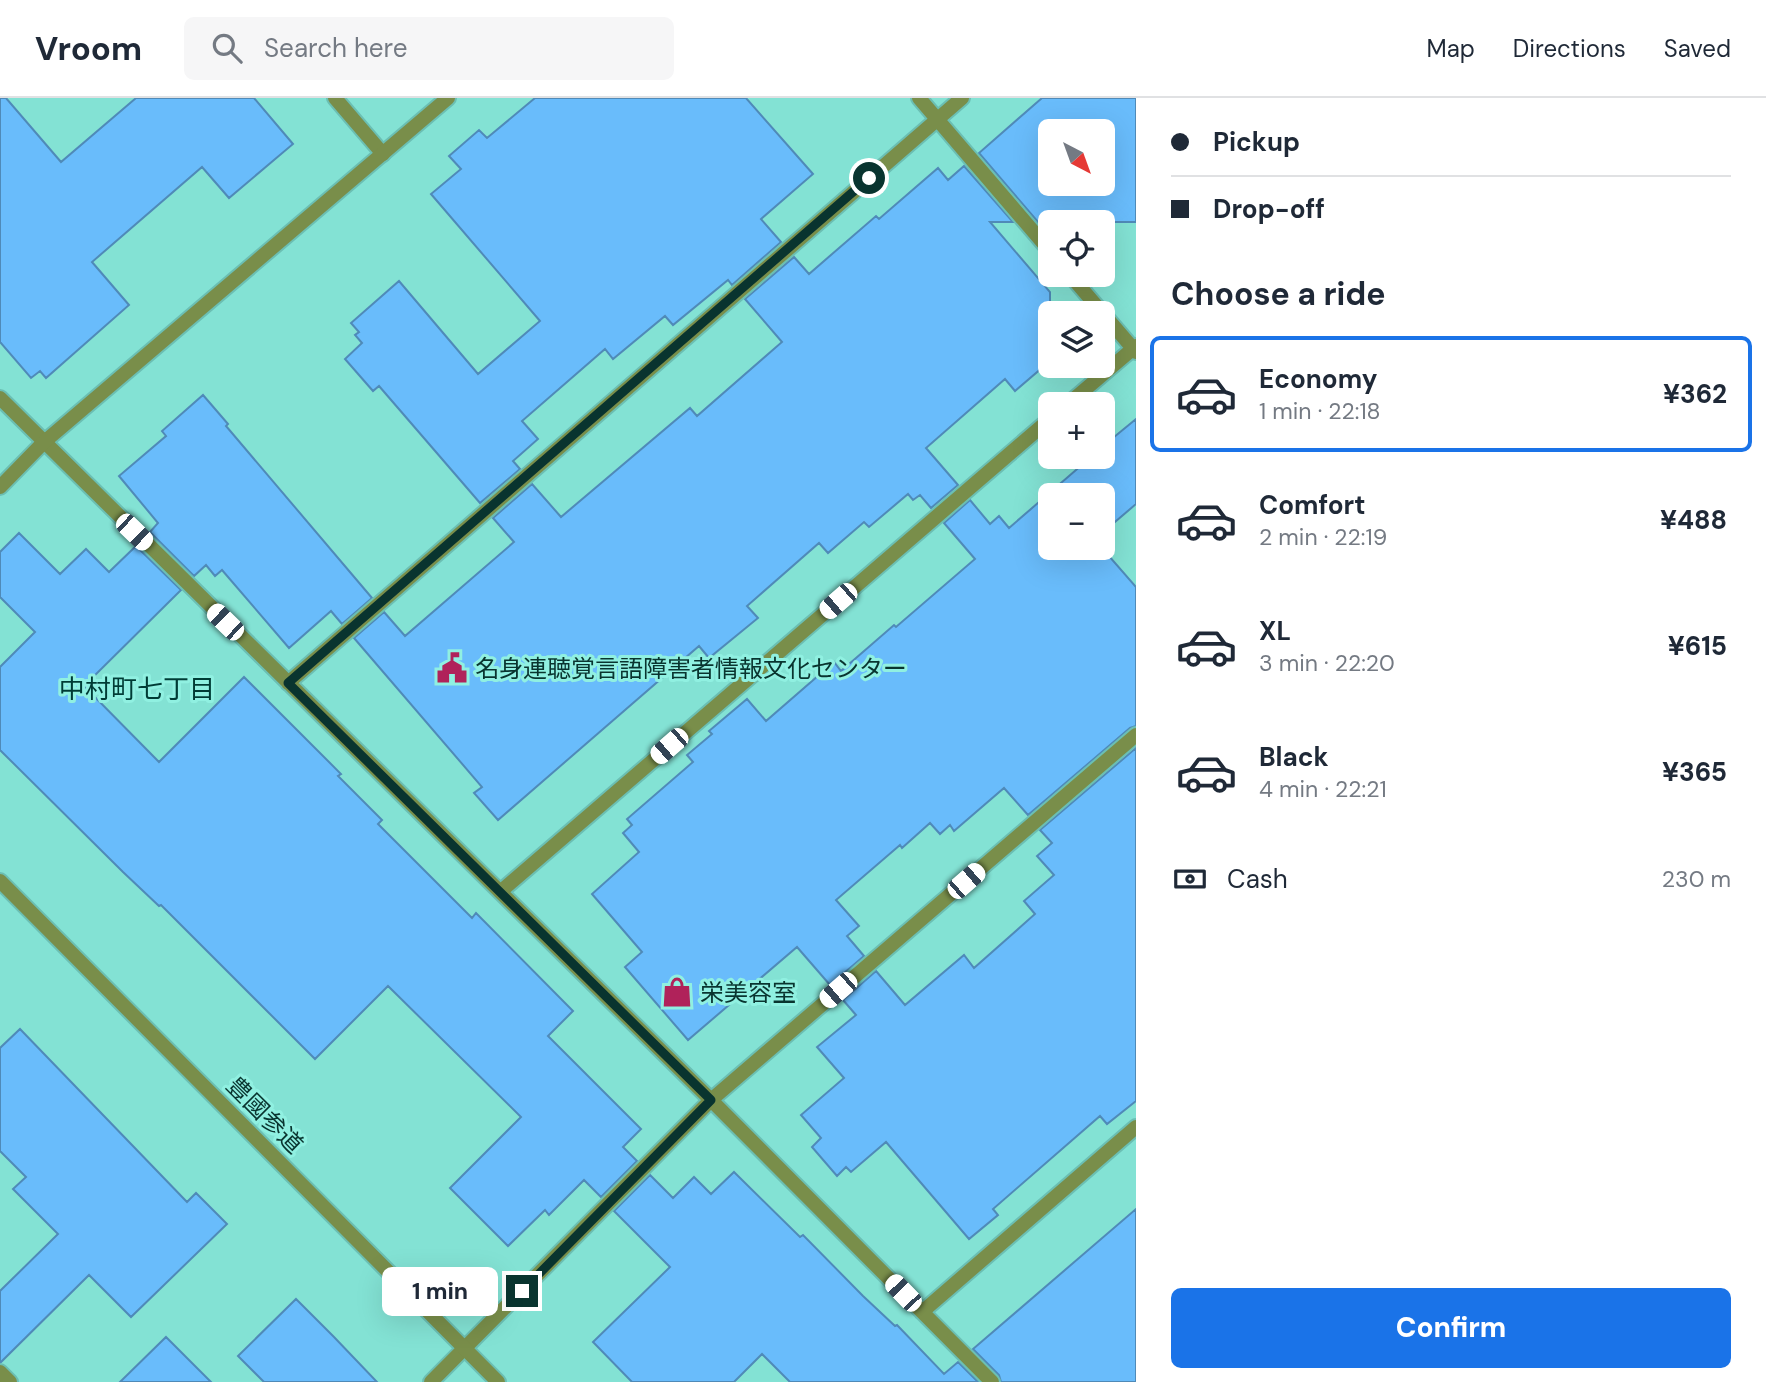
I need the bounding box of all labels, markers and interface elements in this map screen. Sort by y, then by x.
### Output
search box [184,17,674,80]
text: Vroom [35,27,142,70]
icon: search [208,29,246,67]
text: Search here [264,31,408,65]
text: Map [1427,33,1475,64]
text: Directions [1513,33,1626,64]
text: Saved [1664,33,1731,64]
north arrow [1038,119,1115,196]
map controls [1038,119,1115,560]
text: Pickup [1213,125,1300,159]
route start [853,162,885,194]
text: Drop-off [1213,192,1325,226]
button: locate [1038,210,1115,287]
text: Choose a ride [1171,273,1386,315]
button: layers [1038,301,1115,378]
text: Economy [1259,362,1377,396]
icon: car [1175,363,1238,426]
text: ¥362 [1663,377,1727,411]
button: + [1038,392,1115,469]
text: 1 min · 22:18 [1259,396,1381,426]
button: − [1038,483,1115,560]
text: Comfort [1259,488,1365,522]
icon: car [1175,489,1238,552]
text: ¥488 [1660,503,1727,537]
car [112,510,157,554]
text: 2 min · 22:19 [1259,522,1387,552]
car [816,579,861,623]
car [203,600,248,644]
text: XL [1259,614,1291,648]
icon: car [1175,615,1238,678]
text: ¥615 [1668,629,1727,663]
text: 3 min · 22:20 [1259,648,1395,678]
public building icon: 名身連聴覚言語障害者情報文化センター [435,651,469,685]
place label: 名身連聴覚言語障害者情報文化センター [475,653,907,684]
district label: 中村町七丁目 [59,672,215,706]
car [647,724,692,768]
text: Black [1259,740,1329,774]
icon: car [1175,741,1238,804]
text: ¥365 [1662,755,1727,789]
text: 4 min · 22:21 [1259,774,1387,804]
car [944,859,989,903]
icon: cash [1171,860,1209,898]
text: Cash [1227,862,1288,896]
text: 230 m [1662,864,1731,894]
car [816,968,861,1012]
shop icon: 栄美容室 [660,975,694,1009]
place label: 栄美容室 [700,977,796,1008]
street label: 豊國参道 [220,1070,310,1160]
callout: 1 min [382,1266,498,1316]
car [881,1271,926,1315]
route end [506,1275,538,1307]
text: 1 min [412,1276,468,1306]
button: Confirm [1171,1288,1731,1368]

